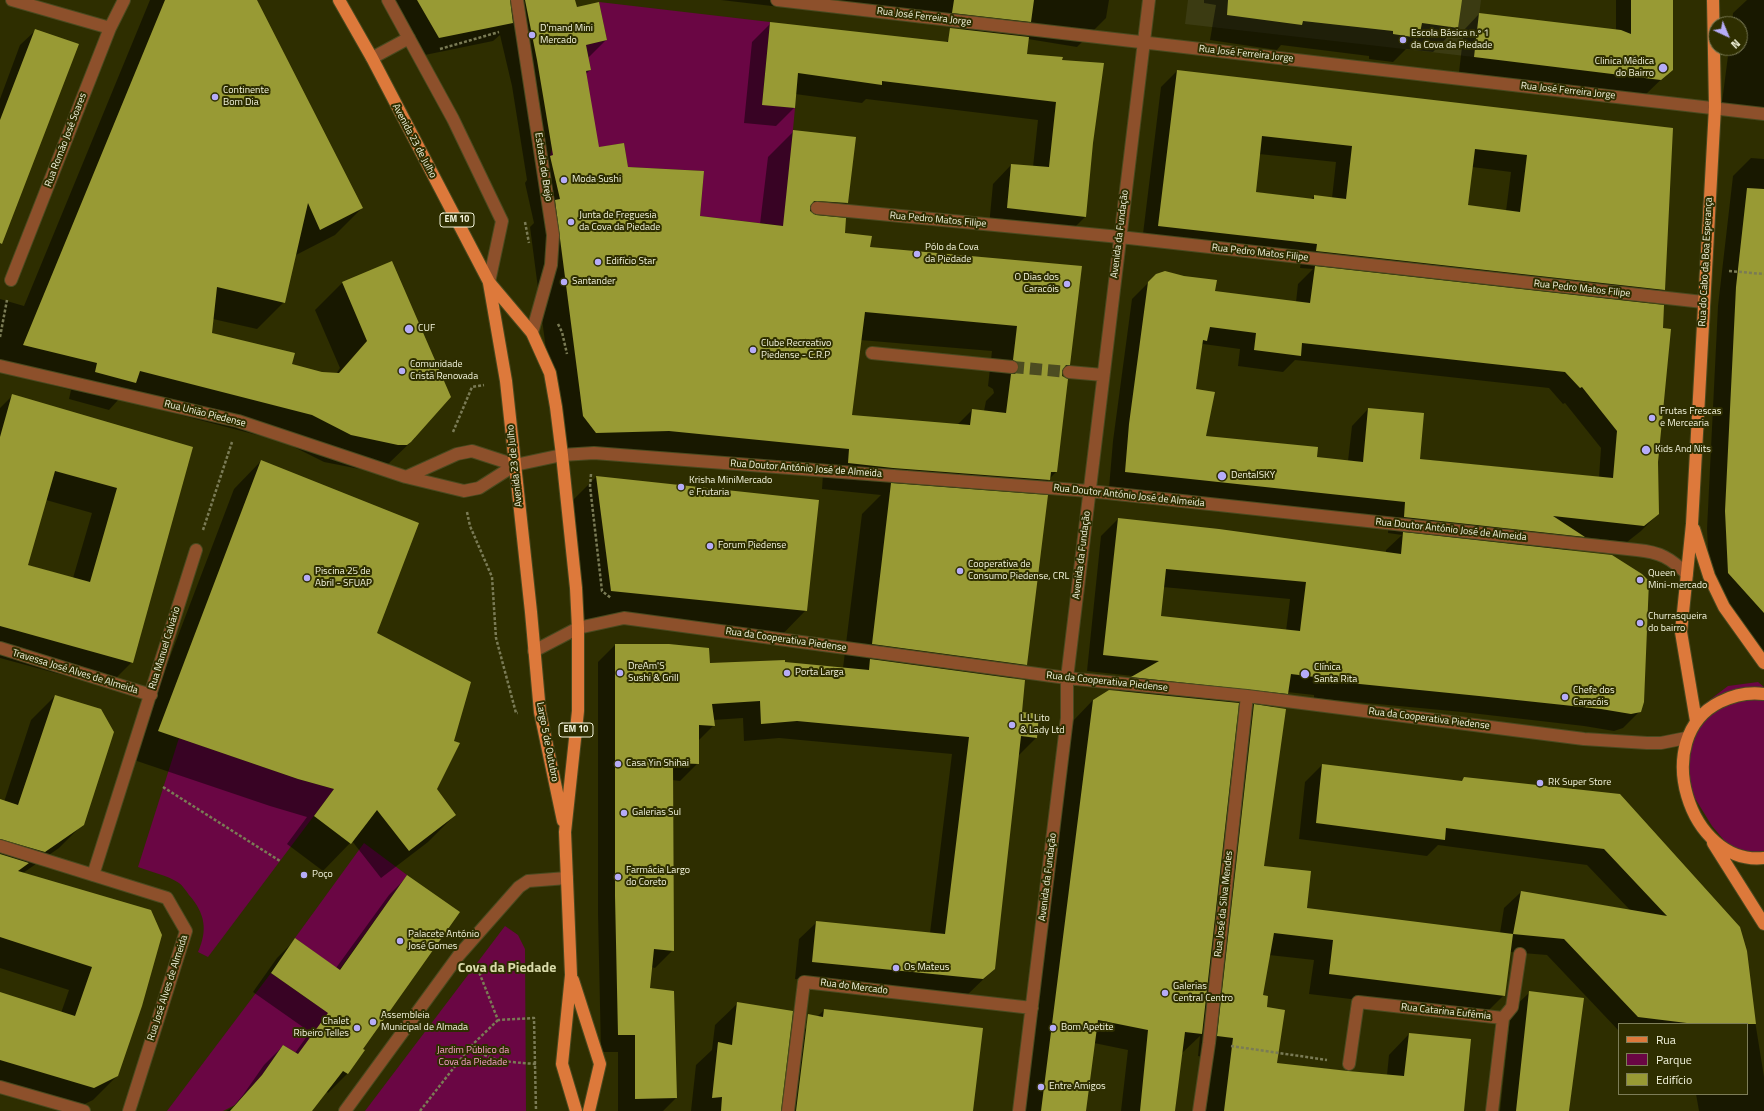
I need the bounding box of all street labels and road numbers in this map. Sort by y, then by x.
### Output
street label: Rua José Ferreira Jorge [876,5,972,29]
street label: Rua José Ferreira Jorge [1198,43,1294,65]
street label: Rua José Ferreira Jorge [1520,80,1616,102]
street label: Rua Romão José Soares [43,91,89,189]
street label: Avenida 23 de Julho [389,102,439,180]
street label: Estrada do Brejo [532,132,554,202]
street label: Avenida da Fundação [1109,189,1131,279]
street label: Rua do Cabo da Boa Esperança [1697,197,1715,327]
street label: Rua Pedro Matos Filipe [889,210,987,230]
road number: EM 10 [440,213,474,227]
street label: Rua Pedro Matos Filipe [1211,242,1309,264]
street label: Rua Pedro Matos Filipe [1533,278,1631,300]
street label: Rua União Piedense [163,398,247,430]
street label: Avenida 23 de Julho [505,424,525,508]
street label: Rua Doutor António José de Almeida [730,458,882,480]
street label: Rua Doutor António José de Almeida [1053,482,1205,510]
street label: Avenida da Fundação [1071,510,1093,600]
street label: Rua Doutor António José de Almeida [1375,516,1527,544]
street label: Rua Manuel Calvário [147,605,183,691]
street label: Rua da Cooperativa Piedense [725,626,847,654]
street label: Travessa José Alves de Almeida [11,647,139,697]
street label: Rua da Cooperativa Piedense [1046,670,1168,694]
street label: Largo 5 de Outubro [533,701,561,783]
street label: Rua da Cooperativa Piedense [1368,706,1490,732]
road number: EM 10 [559,723,593,737]
street label: Avenida da Fundação [1037,832,1059,922]
street label: Rua José da Silva Mendes [1212,850,1236,958]
street label: Rua José Alves de Almeida [145,934,191,1042]
street label: Rua do Mercado [819,977,889,997]
street label: Rua Catarina Eufémia [1400,1001,1492,1023]

